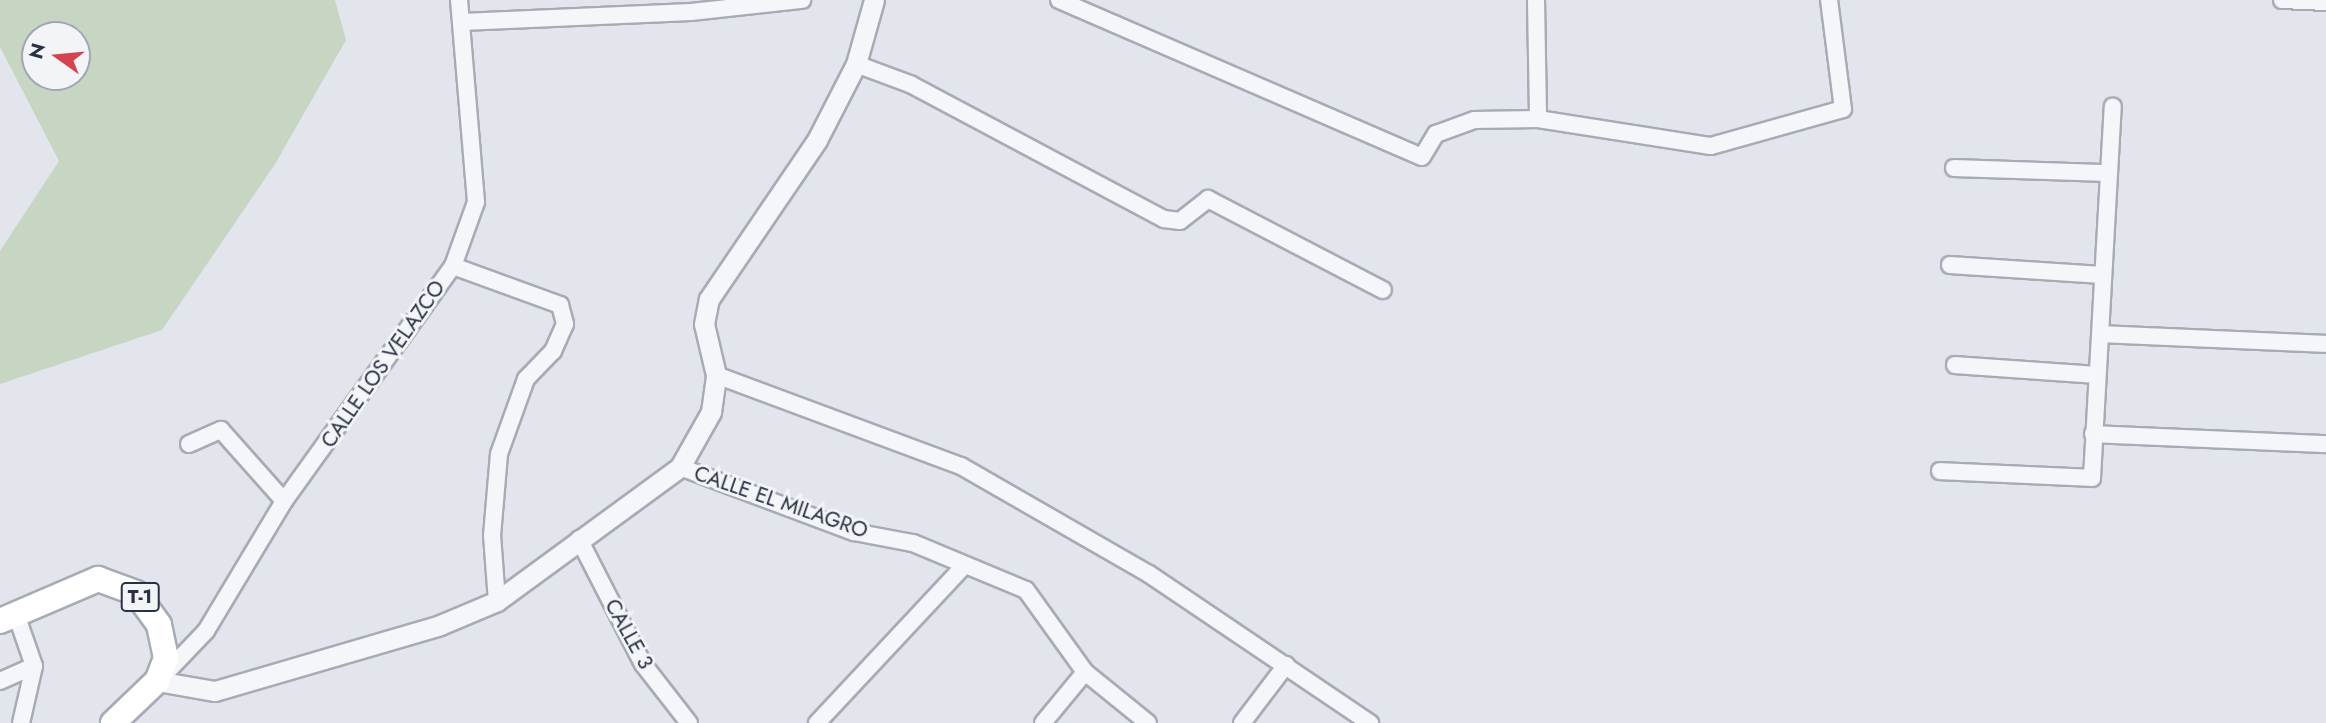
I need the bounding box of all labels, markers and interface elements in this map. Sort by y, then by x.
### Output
north arrow [21,21,91,91]
text: N [22,40,52,62]
street label: CALLE LOS VELAZCO [316,275,450,453]
street label: CALLE EL MILAGRO [691,460,871,544]
road number: T-1 [119,582,161,612]
street label: CALLE 3 [600,595,658,673]

